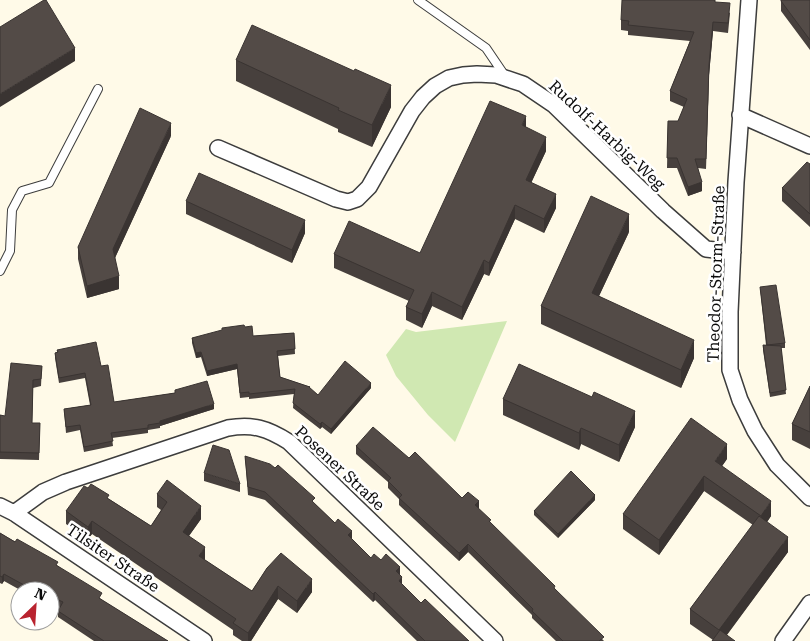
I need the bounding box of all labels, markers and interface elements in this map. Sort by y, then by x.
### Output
street label: Rudolf-Harbig-Weg [545,76,670,194]
street label: Theodor-Storm-Straße [703,185,729,363]
street label: Posener Straße [291,422,389,514]
street label: Tilsiter Straße [63,520,163,596]
north arrow [10,581,60,631]
text: N [32,585,49,604]

